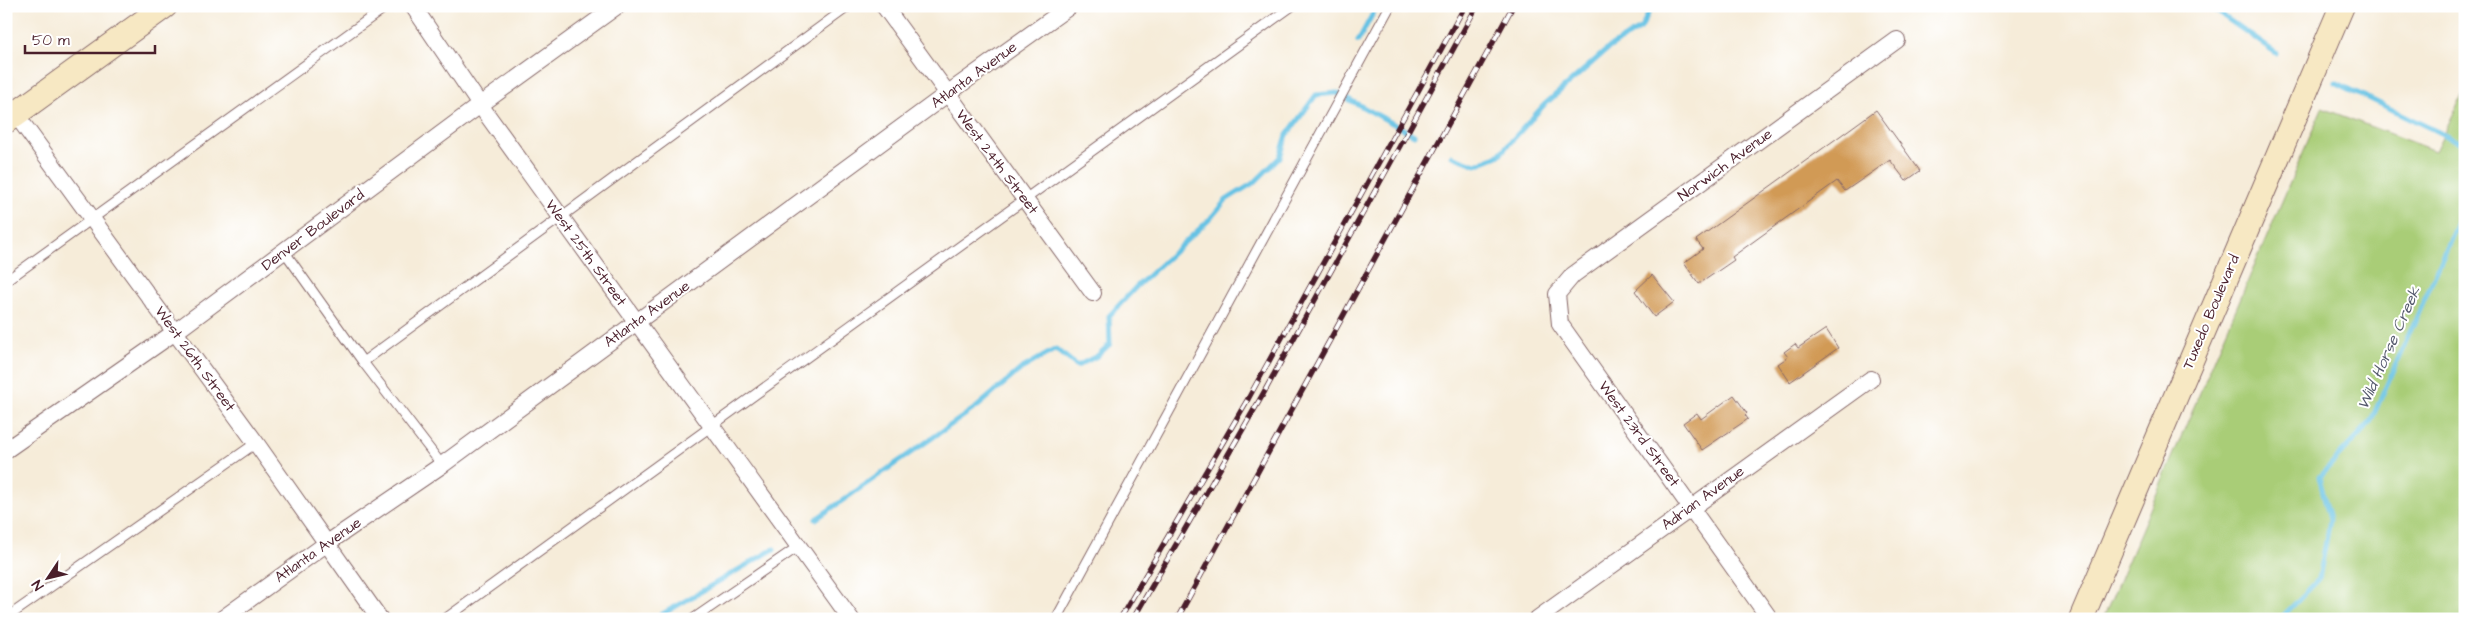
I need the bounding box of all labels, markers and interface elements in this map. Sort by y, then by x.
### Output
scale bar [25,22,155,54]
text: 50 m [32,30,70,51]
street label: Atlanta Avenue [927,37,1021,113]
street label: West 24th Street [951,105,1043,219]
street label: Norwich Avenue [1673,124,1777,206]
street label: Denver Boulevard [257,184,369,276]
street label: West 25th Street [540,196,632,310]
street label: Tuxedo Boulevard [2177,251,2245,373]
street label: Atlanta Avenue [600,276,694,352]
water label: Wild Horse Creek [2352,282,2426,413]
street label: West 26th Street [150,302,240,416]
street label: West 23rd Street [1593,377,1685,491]
street label: Adrian Avenue [1657,461,1749,535]
street label: Atlanta Avenue [270,512,366,588]
north arrow [22,552,72,602]
text: N [27,575,49,594]

